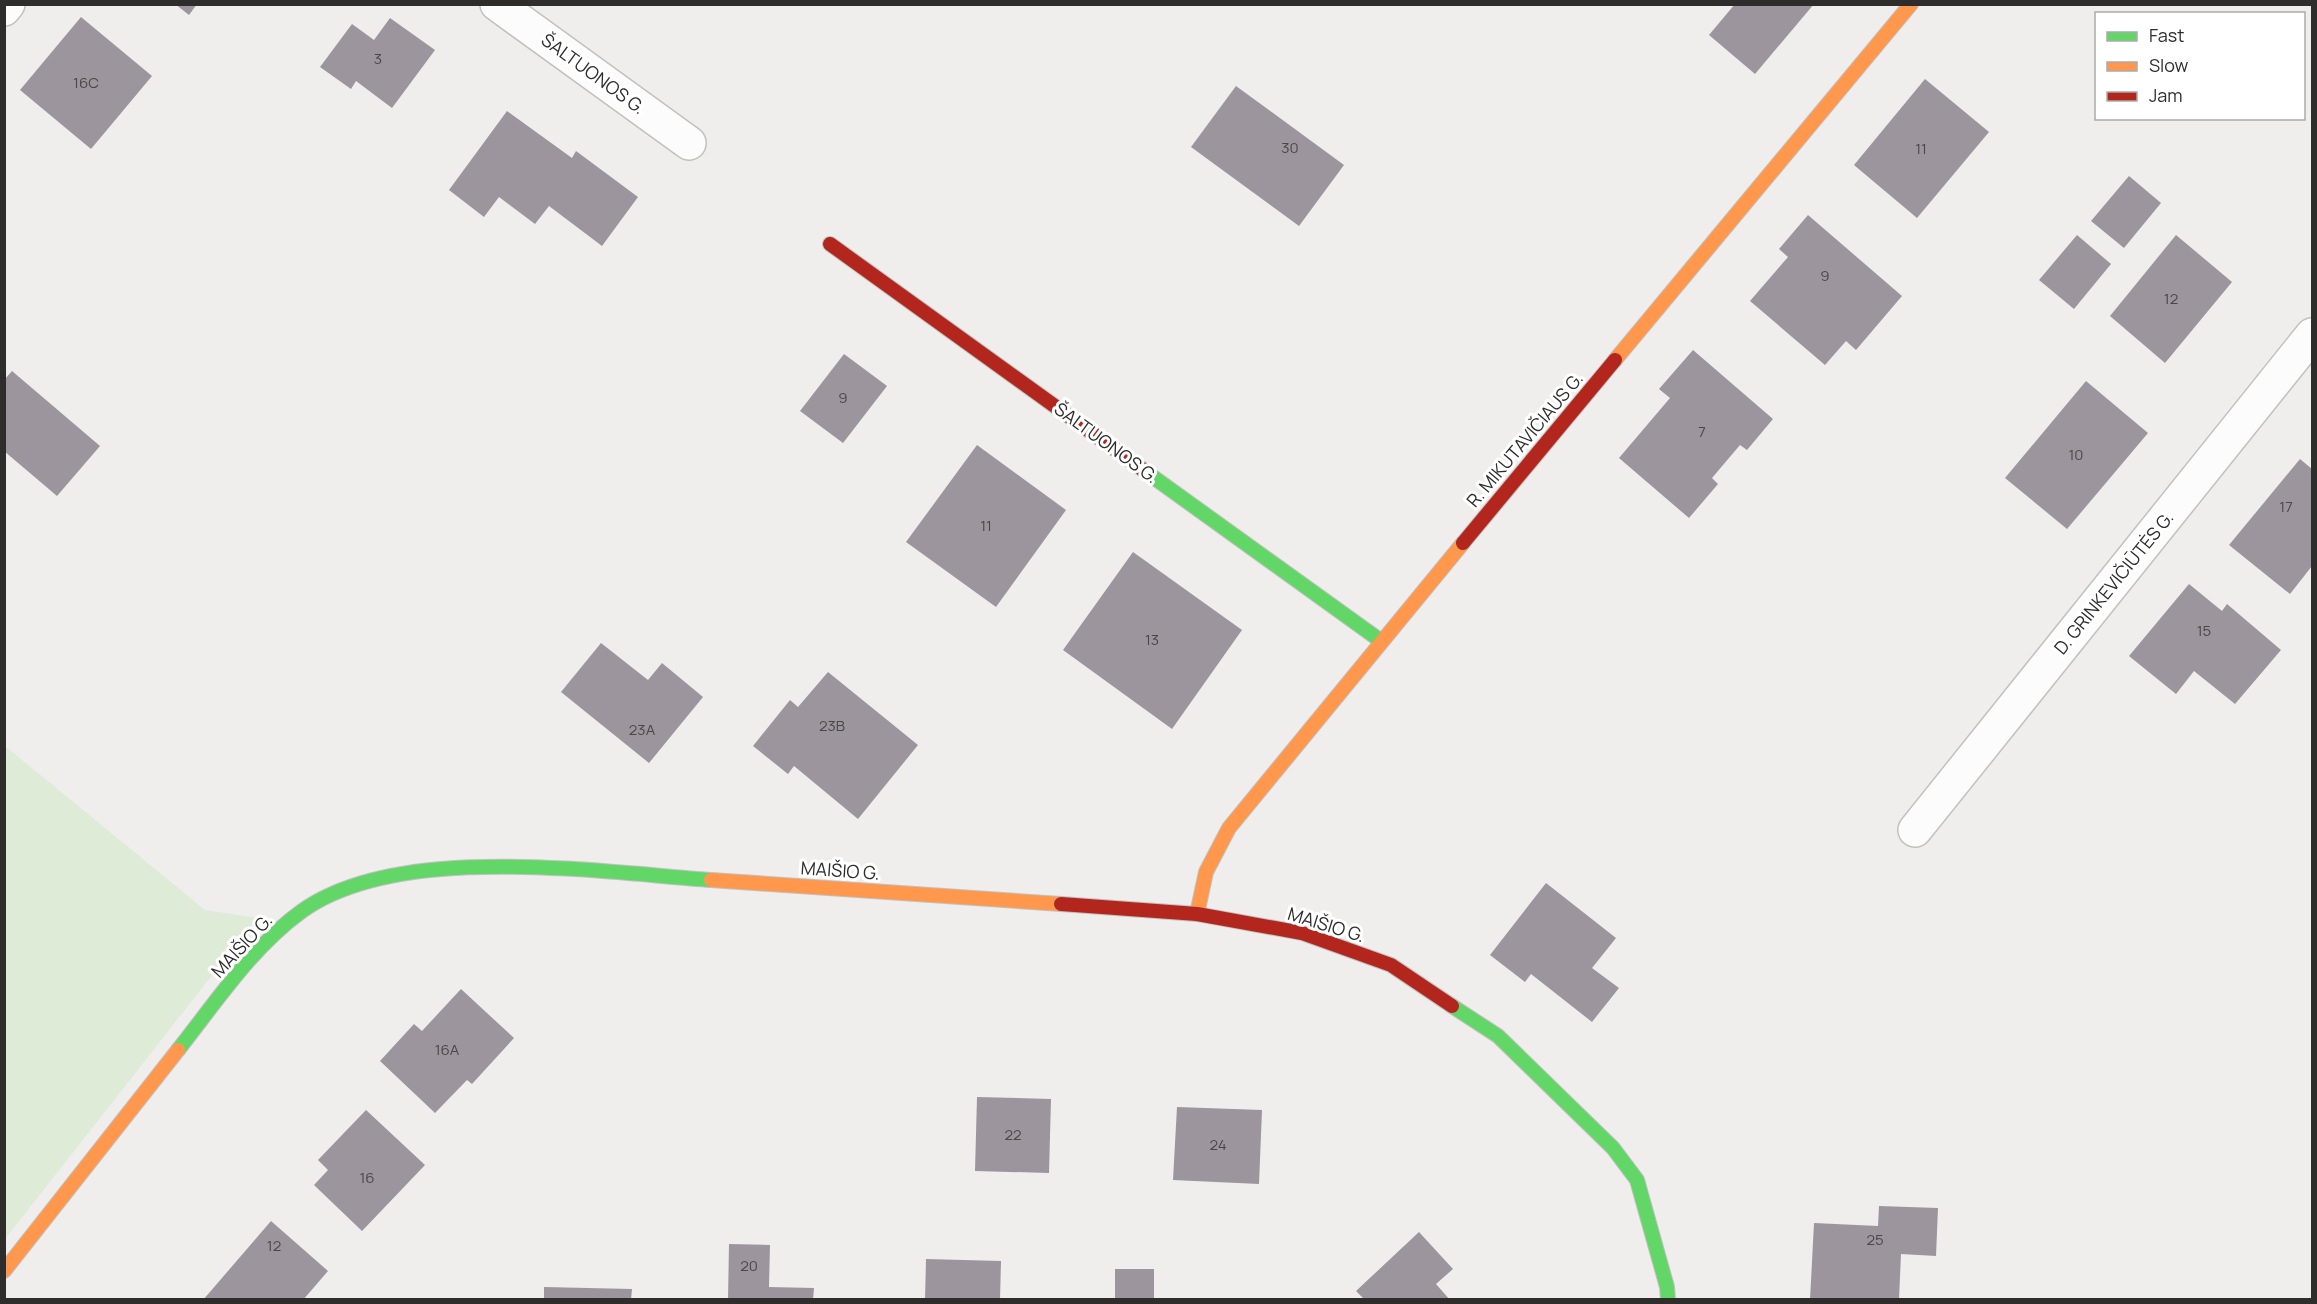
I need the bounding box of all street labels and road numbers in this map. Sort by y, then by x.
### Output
street label: ŠALTUONOS G. [537,27,650,119]
street label: R. MIKUTAVIČIAUS G. [1461,367,1588,512]
street label: ŠALTUONOS G. [1050,396,1163,488]
street label: D. GRINKEVIČIŪTĖS G. [2048,506,2178,659]
street label: MAIŠIO G. [800,855,880,885]
street label: MAIŠIO G. [1285,901,1368,947]
street label: MAIŠIO G. [206,908,277,982]

